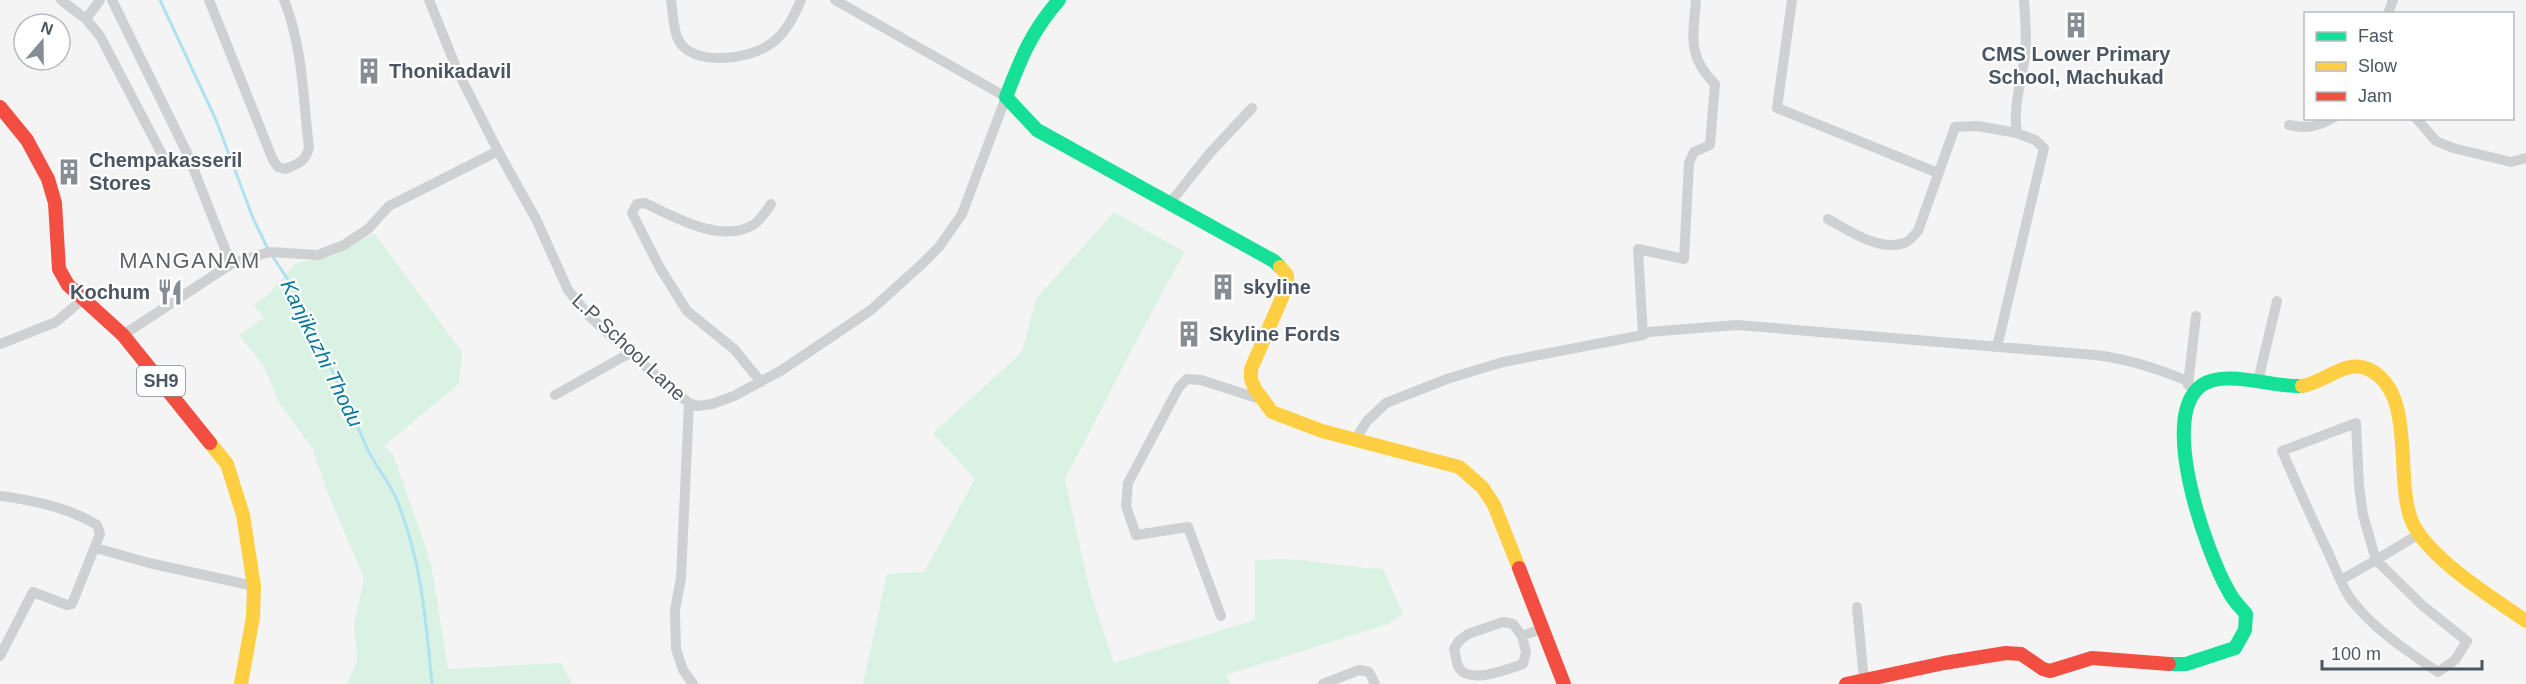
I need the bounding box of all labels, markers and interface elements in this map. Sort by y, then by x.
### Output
building icon: CMS Lower Primary School, Machukad [2061,10,2091,40]
north arrow [12,12,72,72]
legend [2304,12,2514,120]
text: N [39,18,55,38]
text: Fast [2358,26,2393,46]
place label: CMS Lower Primary School, Machukad [1982,43,2171,88]
building icon: Thonikadavil [354,56,384,86]
text: Slow [2358,56,2398,76]
place label: Thonikadavil [389,60,511,82]
text: Jam [2358,86,2392,106]
place label: Chempakasseril Stores [89,149,242,194]
building icon: Chempakasseril Stores [54,157,84,187]
district label: MANGANAM [119,248,261,273]
building icon: skyline [1208,272,1238,302]
water label: Kanjikuzhi Thodu [276,276,368,431]
place label: skyline [1243,276,1311,298]
restaurant icon: Kochum [155,277,185,307]
place label: Kochum [70,281,150,303]
street label: L.P School Lane [568,289,690,405]
building icon: Skyline Fords [1174,319,1204,349]
place label: Skyline Fords [1209,323,1340,345]
road number: SH9 [137,366,185,396]
scale bar [2322,633,2482,671]
text: 100 m [2331,644,2381,664]

